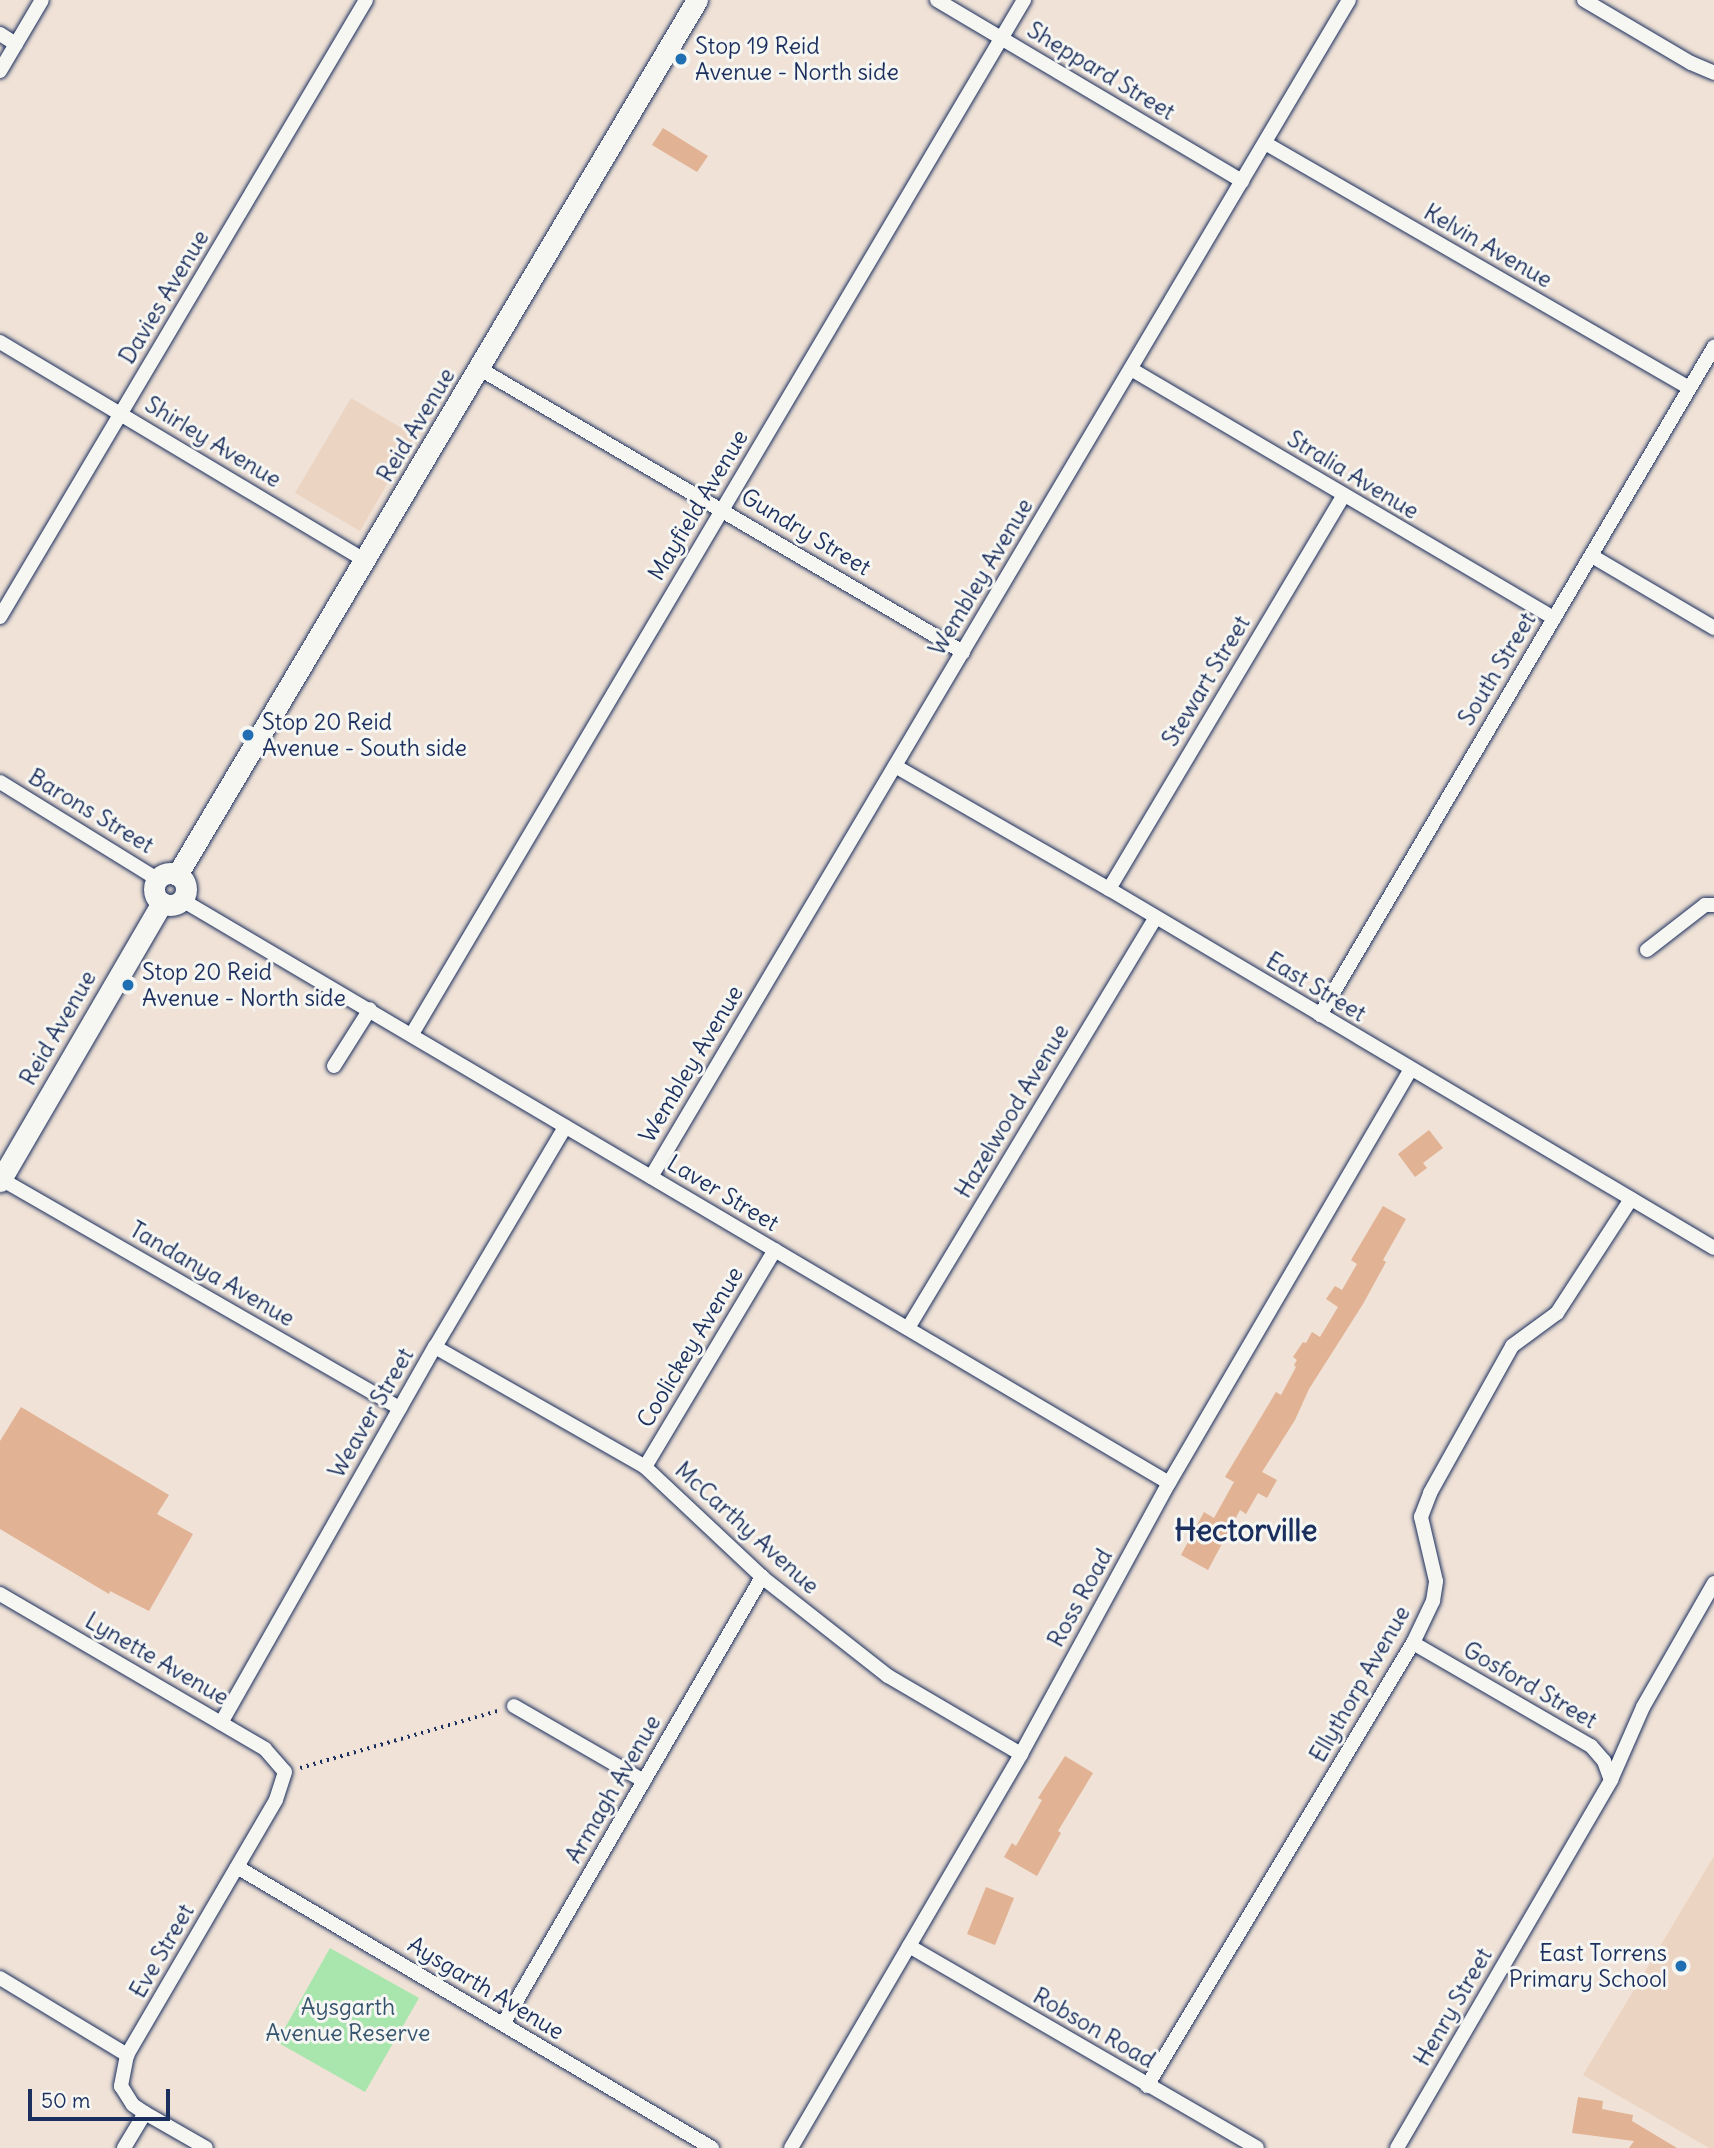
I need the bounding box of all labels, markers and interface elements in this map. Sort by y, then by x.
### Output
street label: Sheppard Street [1022,16,1180,126]
place label: Stop 19 Reid Avenue - North side [695,32,899,86]
marker: Stop 19 Reid Avenue - North side [673,51,689,67]
street label: Kelvin Avenue [1419,198,1557,294]
street label: Davies Avenue [113,225,215,369]
street label: Reid Avenue [371,363,461,487]
street label: Shirley Avenue [140,391,286,493]
street label: Mayfield Avenue [642,425,754,585]
street label: Stralia Avenue [1282,425,1424,525]
street label: Gundry Street [736,483,876,581]
street label: Wembley Avenue [923,493,1039,661]
street label: South Street [1452,607,1542,731]
street label: Stewart Street [1156,611,1256,751]
place label: Stop 20 Reid Avenue - South side [262,708,467,762]
marker: Stop 20 Reid Avenue - South side [240,727,256,743]
street label: Barons Street [23,763,159,859]
street label: East Street [1261,946,1371,1028]
place label: Stop 20 Reid Avenue - North side [142,958,346,1012]
street label: Reid Avenue [14,966,102,1090]
marker: Stop 20 Reid Avenue - North side [120,977,136,993]
street label: Wembley Avenue [633,980,749,1148]
street label: Hazelwood Avenue [949,1019,1075,1203]
street label: Laver Street [662,1149,784,1237]
street label: Tandanya Avenue [125,1216,299,1332]
street label: Coolickey Avenue [631,1262,749,1432]
street label: Weaver Street [323,1343,419,1483]
street label: McCarthy Avenue [669,1456,825,1600]
district label: Hectorville [1175,1512,1317,1548]
street label: Ross Road [1042,1544,1118,1652]
street label: Ellythorp Avenue [1304,1601,1416,1767]
street label: Lynette Avenue [80,1607,234,1711]
street label: Gosford Street [1458,1636,1602,1734]
street label: Armagh Avenue [560,1710,666,1868]
street label: Eve Street [124,1899,200,2003]
street label: Aysgarth Avenue [403,1931,569,2045]
place label: East Torrens Primary School [1509,1939,1667,1993]
street label: Henry Street [1408,1943,1498,2071]
marker: East Torrens Primary School [1673,1958,1689,1974]
street label: Robson Road [1028,1982,1160,2074]
park label: Aysgarth Avenue Reserve [266,1993,430,2047]
scale bar [32,2074,173,2118]
text: 50 m [41,2087,90,2114]

